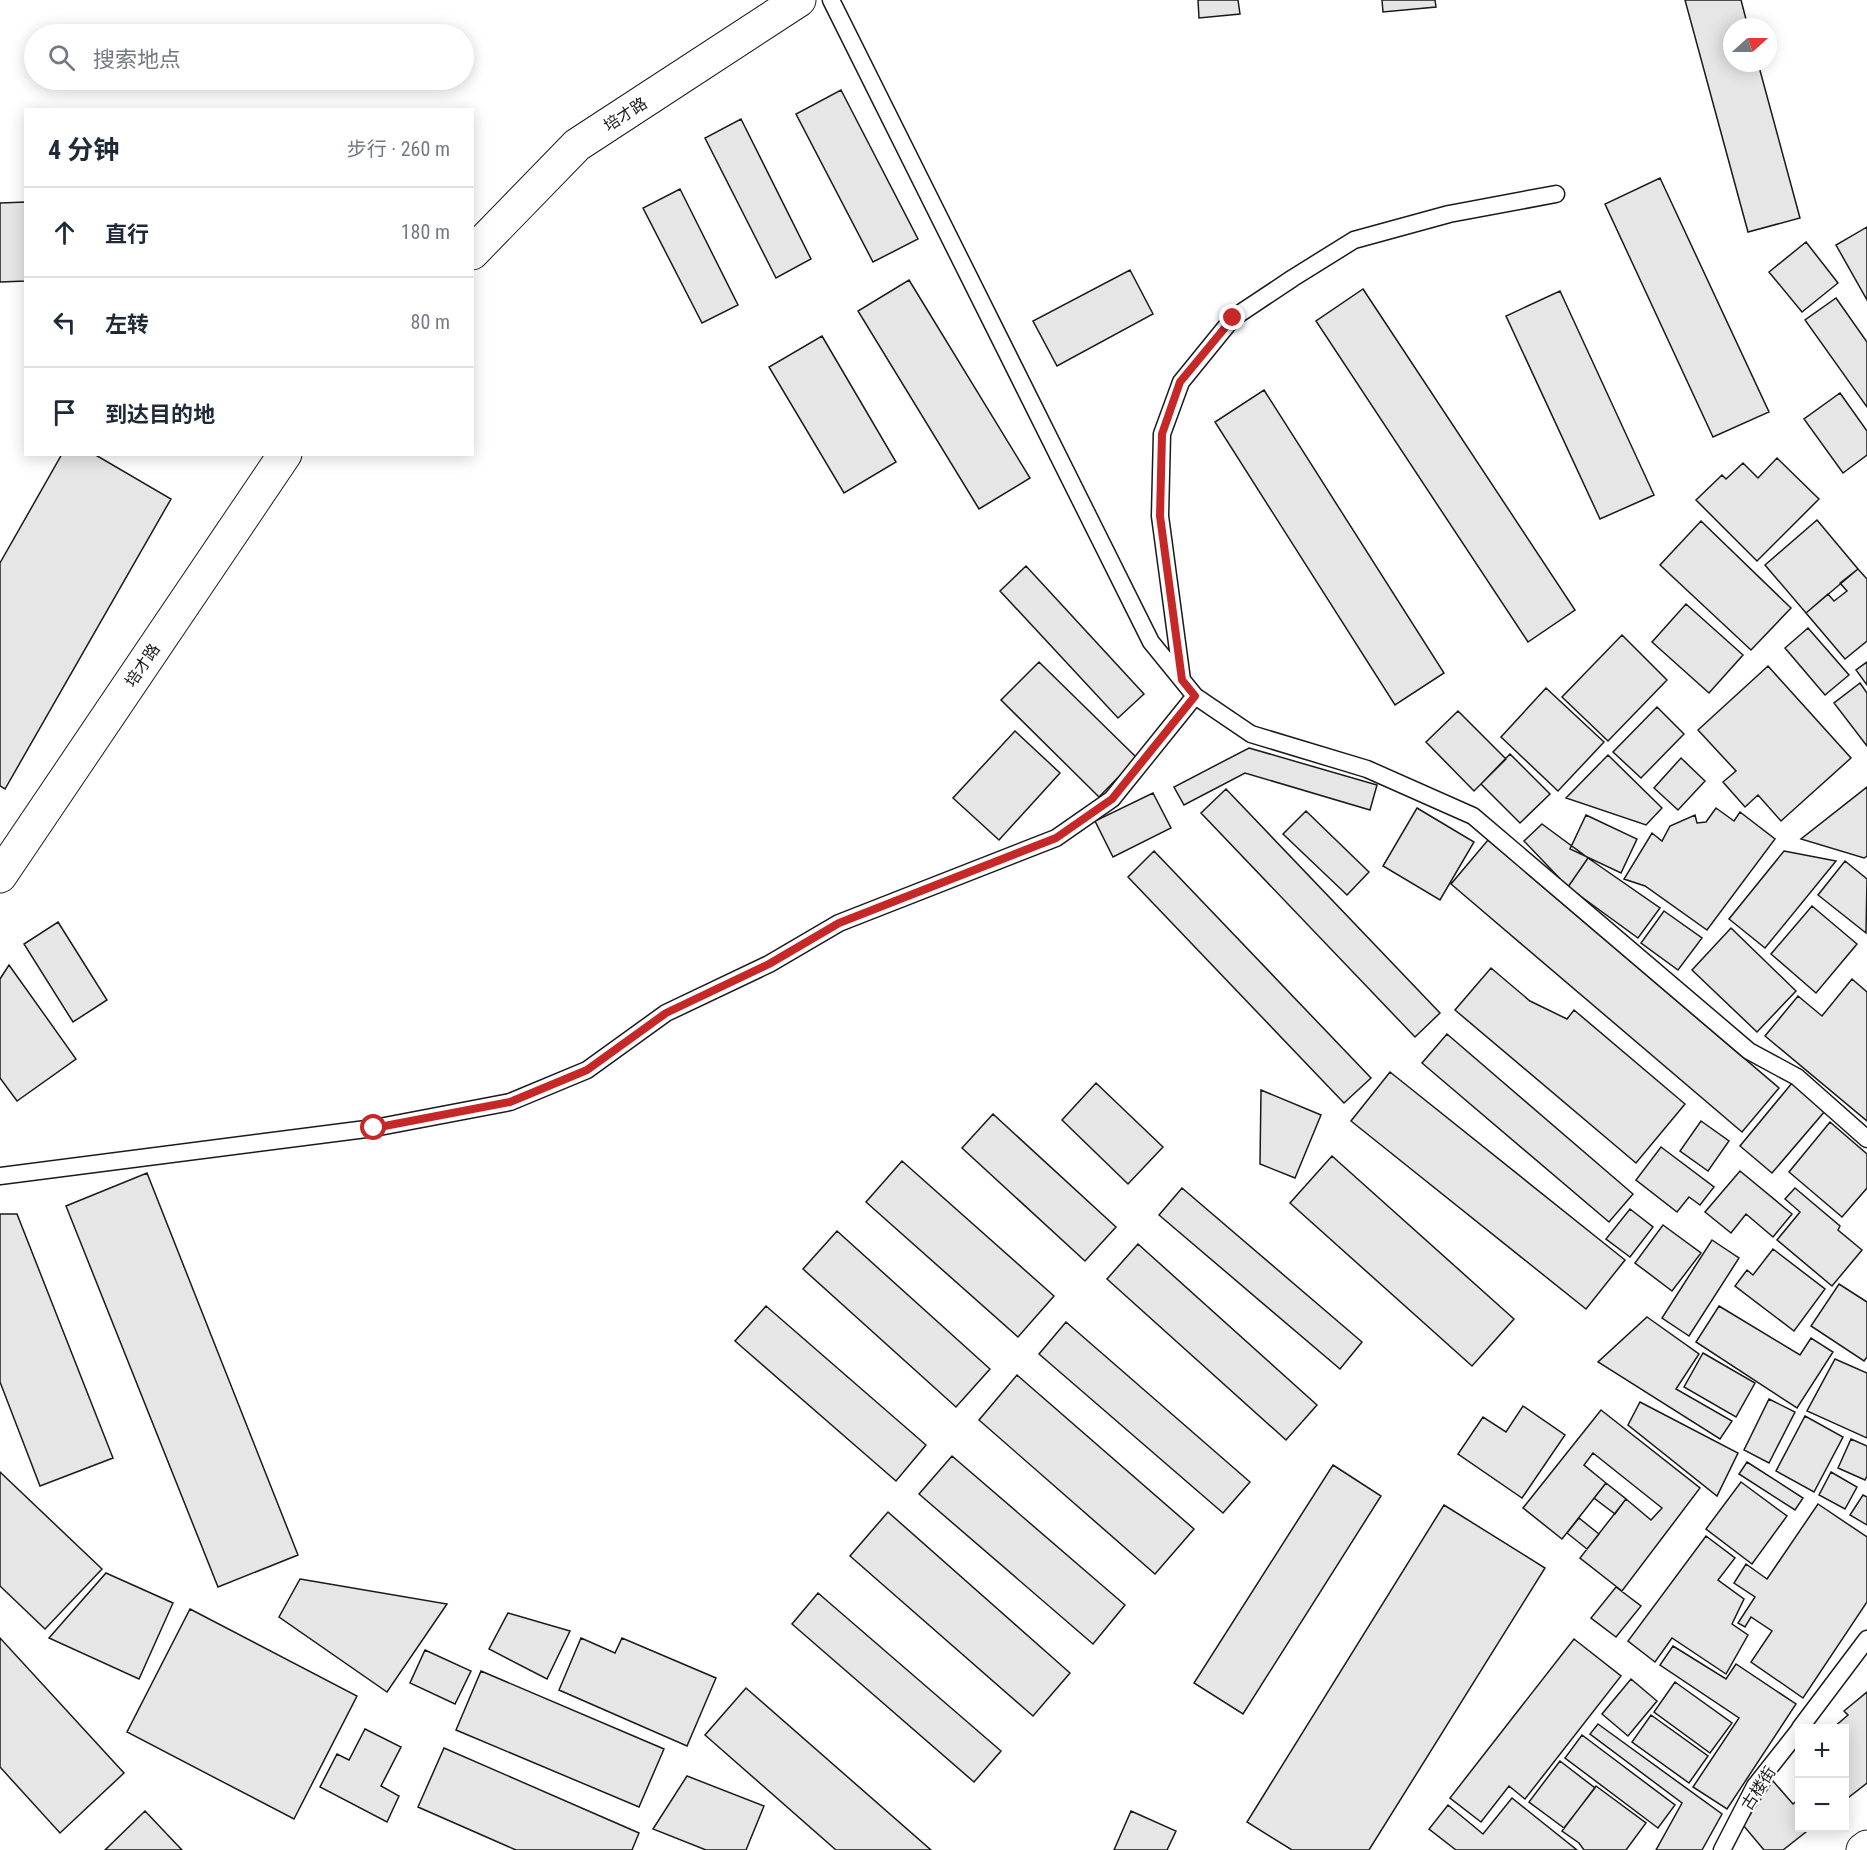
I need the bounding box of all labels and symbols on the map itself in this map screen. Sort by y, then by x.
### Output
north arrow [1723,18,1777,72]
street label: 培才路 [600,93,651,135]
route end [1219,304,1245,330]
street label: 培才路 [121,640,164,690]
route start [360,1114,386,1140]
street label: 古楼街 [1737,1763,1779,1814]

